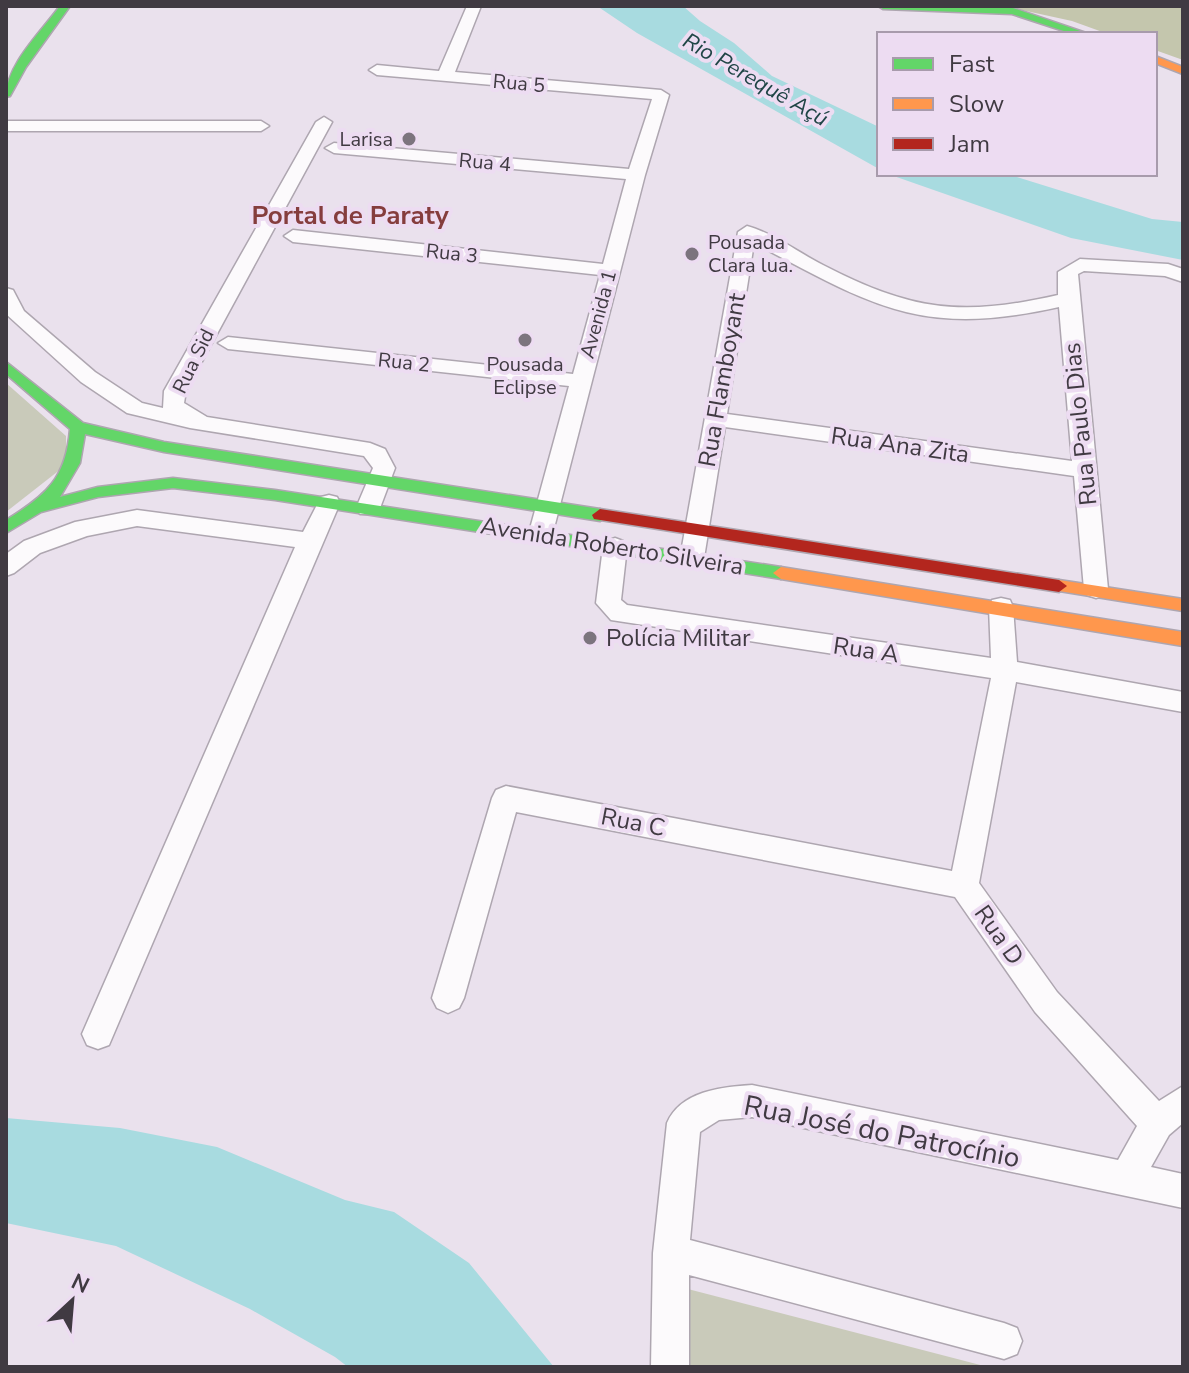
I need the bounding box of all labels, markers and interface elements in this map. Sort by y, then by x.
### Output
water label: Rio Perequê Açú [677,26,834,134]
legend [877,32,1157,176]
text: Fast [949,48,995,80]
street label: Rua 5 [492,68,546,99]
text: Slow [949,88,1004,120]
place label: Larisa [340,126,393,153]
text: Jam [948,128,990,160]
marker: Larisa [400,130,418,148]
street label: Rua 4 [458,147,512,178]
district label: Portal de Paraty [251,198,449,233]
place label: Pousada Clara lua. [708,229,793,279]
street label: Rua 3 [425,237,479,270]
marker: Pousada Clara lua. [683,245,701,263]
street label: Avenida 1 [574,267,623,361]
street label: Rua Flamboyant [691,290,753,469]
street label: Rua Sid [166,324,221,398]
marker: Pousada Eclipse [516,331,534,349]
street label: Rua Paulo Dias [1056,341,1104,507]
street label: Rua 2 [377,346,431,379]
place label: Pousada Eclipse [486,351,564,401]
street label: Rua Ana Zita [829,419,971,471]
street label: Avenida Roberto Silveira [478,509,746,583]
place label: Polícia Militar [606,622,751,654]
marker: Polícia Militar [581,629,599,647]
street label: Rua A [831,630,901,671]
street label: Rua C [598,800,668,844]
street label: Rua D [967,899,1031,971]
street label: Rua José do Patrocínio [741,1087,1023,1177]
north arrow [32,1261,112,1341]
text: N [66,1267,94,1301]

